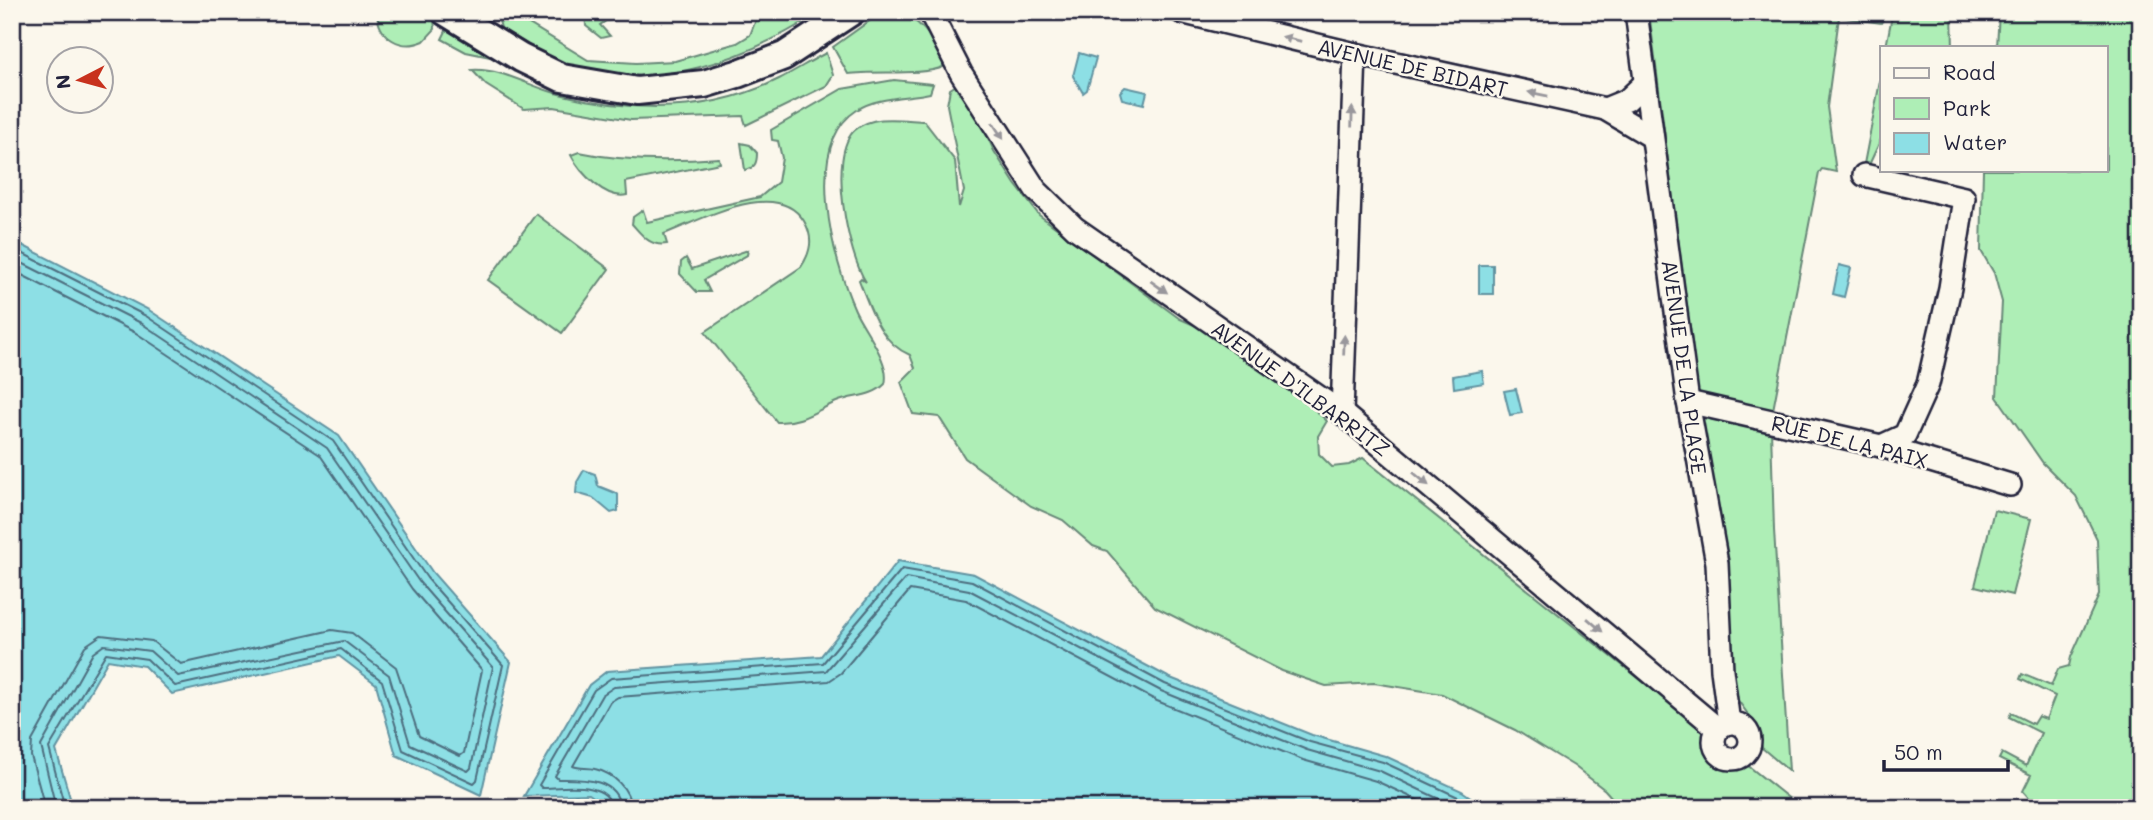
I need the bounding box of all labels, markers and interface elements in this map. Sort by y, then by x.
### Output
street label: AVENUE DE BIDART [1315,32,1511,102]
one-way arrow [1281,33,1303,44]
north arrow [46,46,116,116]
legend [1880,46,2108,172]
text: Road [1943,58,1995,85]
text: N [49,73,76,90]
one-way arrow [1527,89,1549,100]
text: Park [1943,94,1991,121]
one-way arrow [1347,106,1358,128]
one-way arrow [991,121,1004,141]
text: Water [1943,128,2007,155]
street label: AVENUE DE LA PLAGE [1657,258,1713,476]
one-way arrow [1150,280,1168,294]
street label: AVENUE D'ILBARRITZ [1206,314,1396,462]
one-way arrow [1339,333,1350,355]
street label: RUE DE LA PAIX [1769,408,1931,474]
one-way arrow [1412,471,1430,487]
one-way arrow [1587,617,1604,632]
scale bar [1884,729,2008,773]
text: 50 m [1894,738,1943,765]

